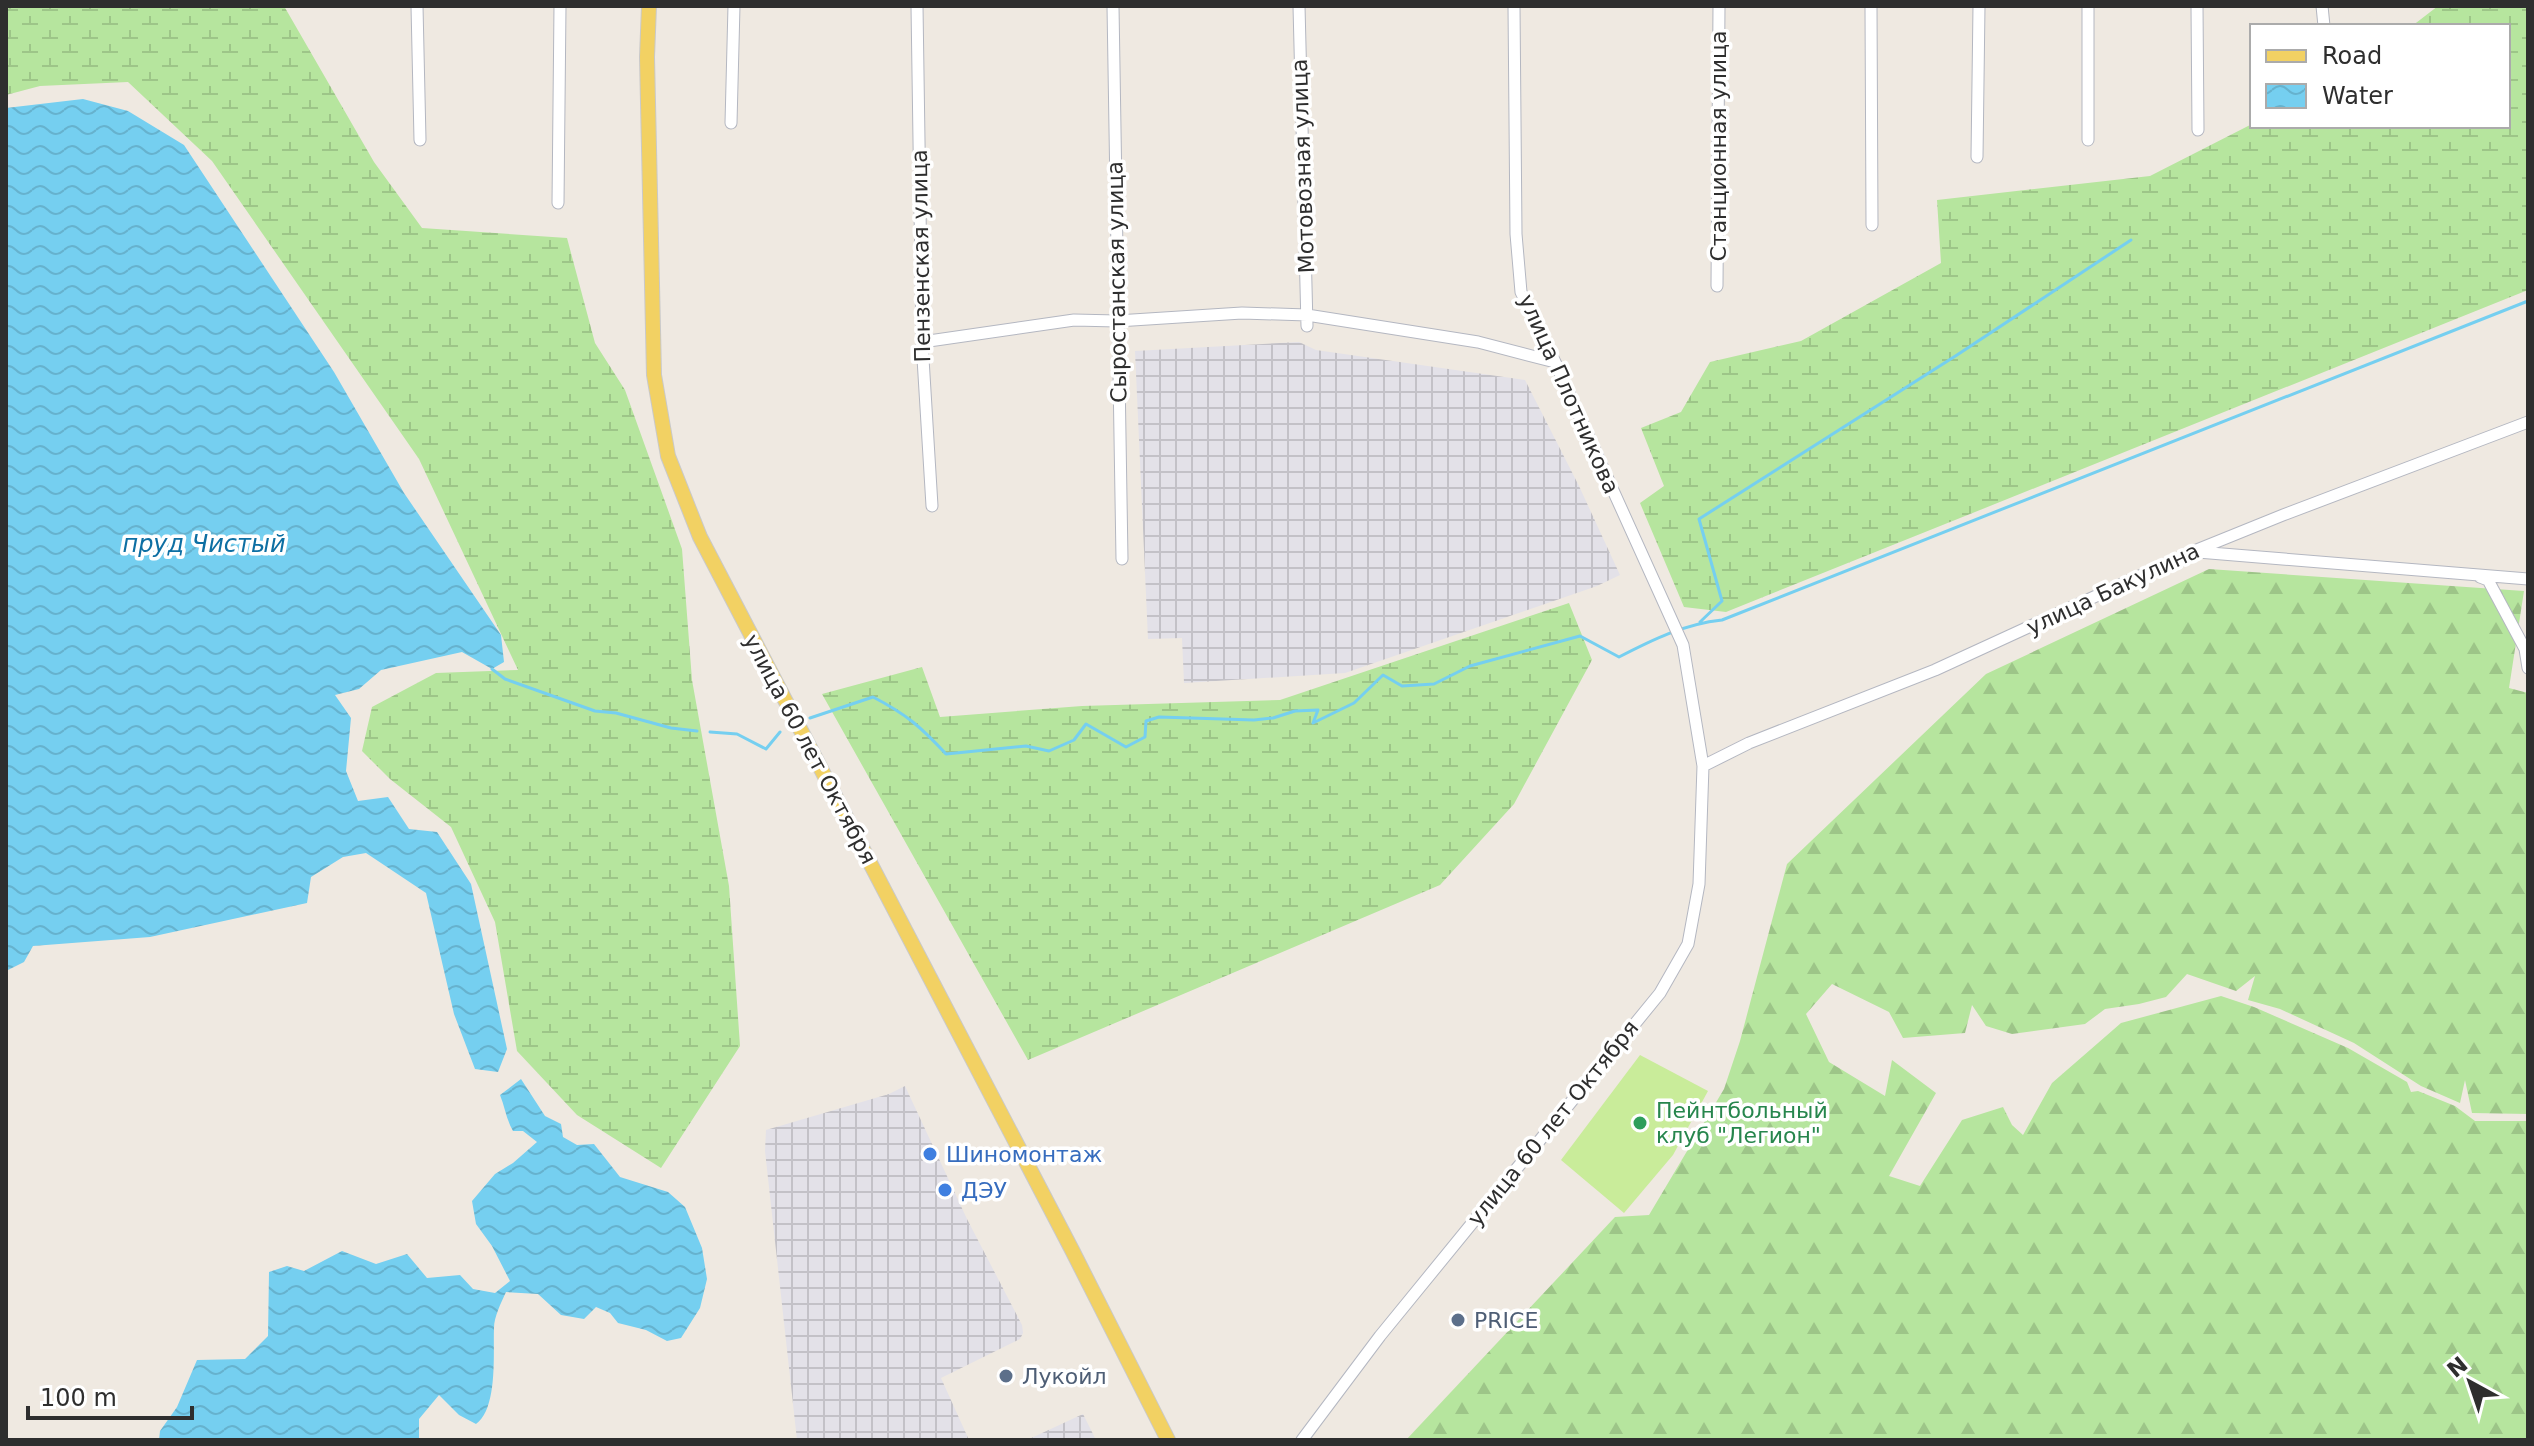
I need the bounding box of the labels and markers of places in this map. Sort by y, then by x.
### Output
place label: Пейнтбольный клуб "Легион" [1656,1098,1828,1148]
marker: Пейнтбольный клуб "Легион" [1631,1114,1649,1132]
place label: Шиномонтаж [946,1142,1102,1167]
marker: Шиномонтаж [921,1145,939,1163]
place label: ДЭУ [961,1178,1008,1203]
marker: ДЭУ [936,1181,954,1199]
place label: PRICE [1474,1308,1538,1333]
marker: PRICE [1449,1311,1467,1329]
place label: Лукойл [1022,1364,1107,1389]
marker: Лукойл [997,1367,1015,1385]

